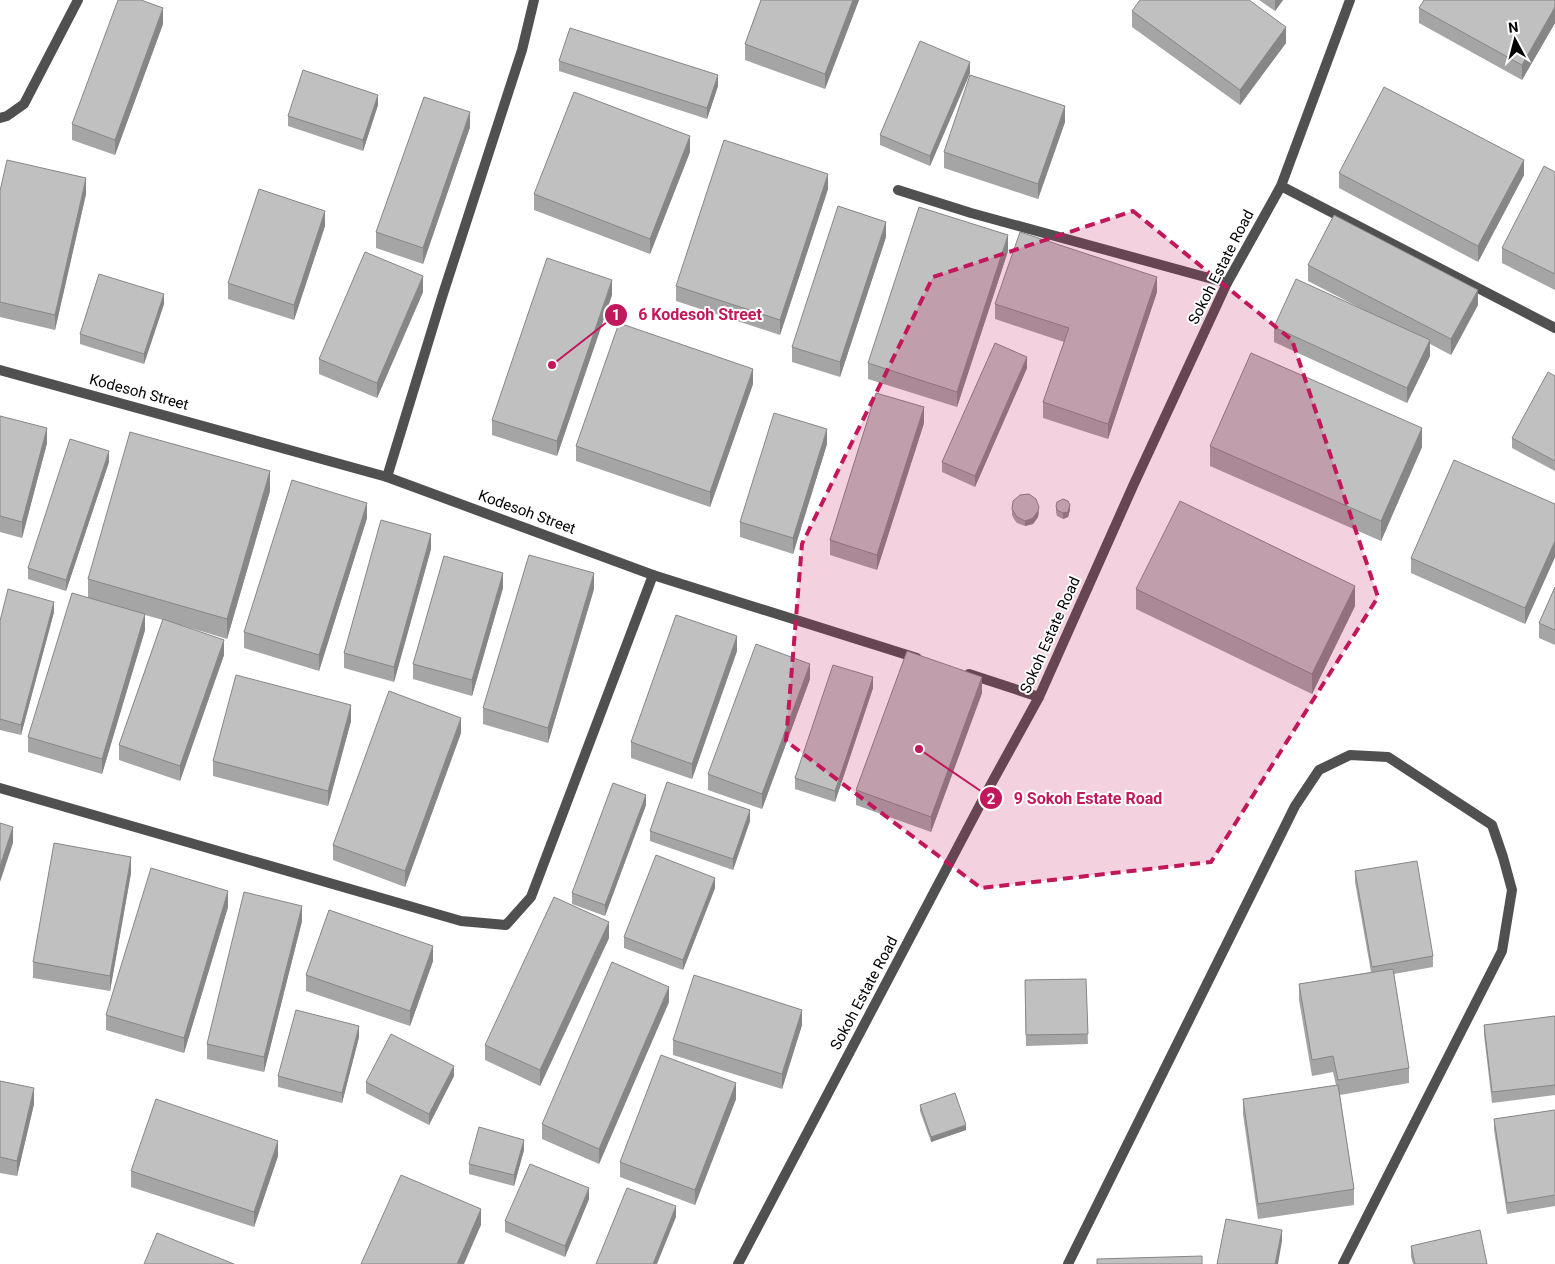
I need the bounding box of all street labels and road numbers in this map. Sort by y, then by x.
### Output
street label: Sokoh Estate Road [1184,207,1258,327]
street label: Kodesoh Street [87,370,191,414]
street label: Kodesoh Street [476,486,578,538]
street label: Sokoh Estate Road [1016,574,1084,696]
street label: Sokoh Estate Road [826,933,902,1053]

